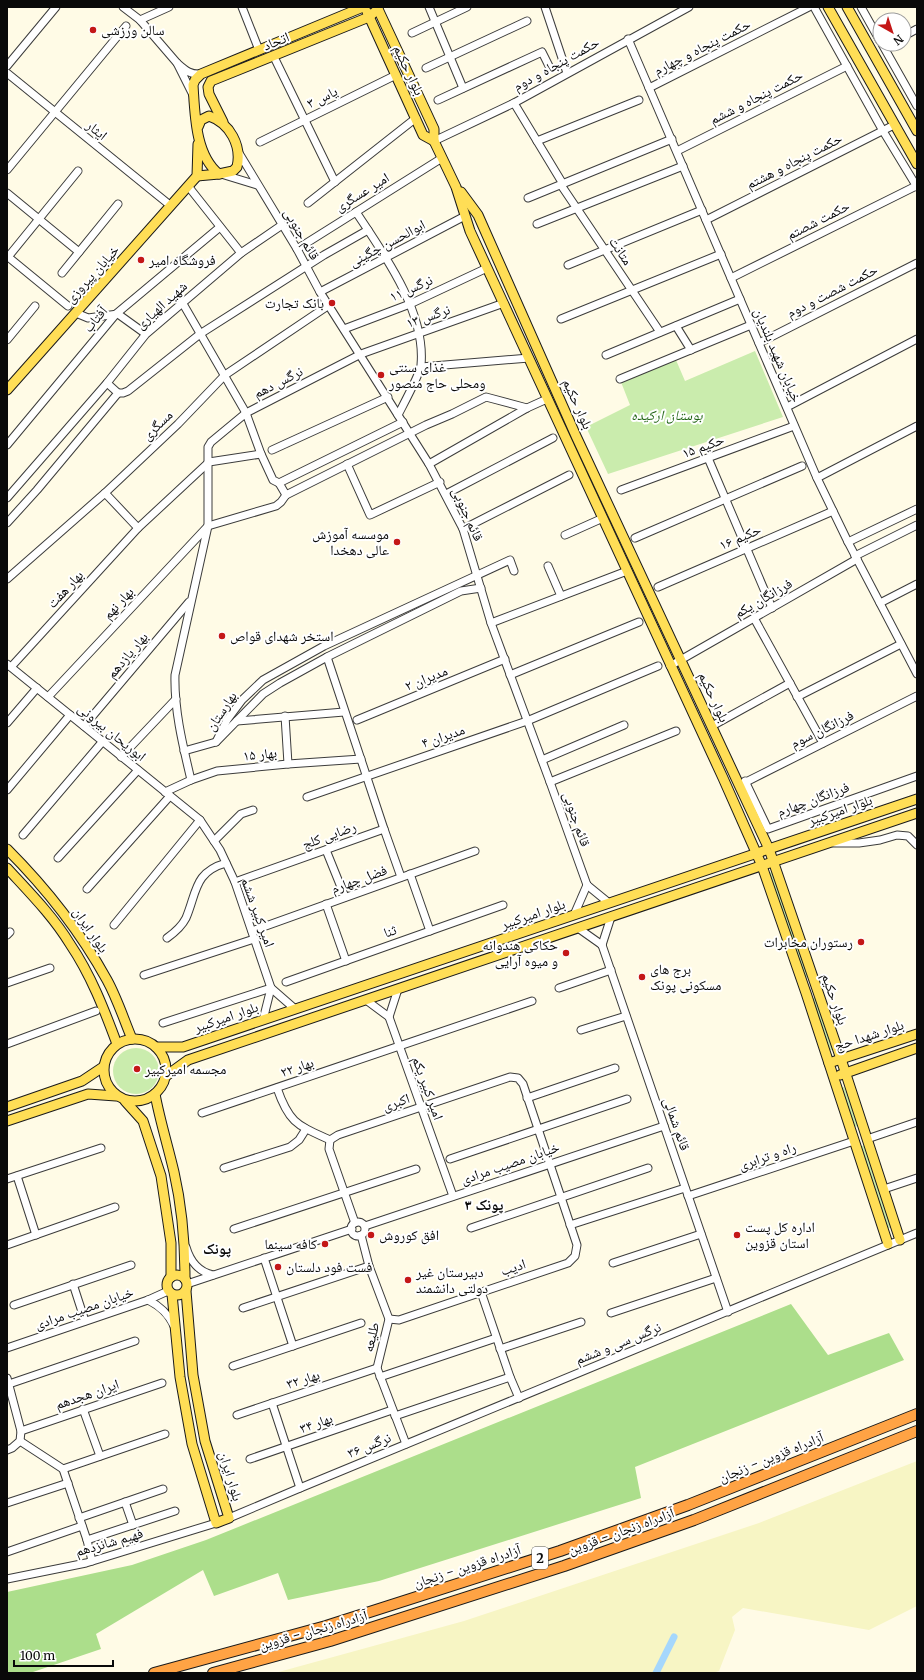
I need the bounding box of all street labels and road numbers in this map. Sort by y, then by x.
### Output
street label: حکمت پنجاه و چهارم [650,15,754,80]
street label: اتحاد [260,28,292,54]
street label: حکمت پنجاه و دوم [510,33,603,96]
street label: بلوار حکیم [389,42,429,99]
street label: حکمت پنجاه و ششم [706,66,806,129]
street label: یاس ۳ [304,82,341,112]
street label: ایثار [82,115,111,144]
street label: حکمت پنجاه و هشتم [743,129,846,194]
street label: امیر عسگری [331,168,393,216]
street label: حکمت شصتم [783,196,853,244]
street label: قائم جنوبی [279,205,324,264]
street label: ابوالحسن چگینی [346,215,428,271]
street label: متانت [605,233,637,269]
street label: خیابان پیروزی [61,241,123,307]
street label: حکمت شصت و دوم [783,260,881,323]
street label: نرگس ۱۱ [387,270,436,305]
street label: شهید الهیاری [131,277,191,333]
street label: نرگس ۱۳ [404,300,453,332]
street label: آفتاب [79,302,111,336]
street label: خیابان شهید بلندیان [750,305,806,405]
street label: نرگس دهم [250,362,306,403]
street label: بلوار حکیم [558,376,597,433]
street label: مسگری [138,406,176,444]
street label: حکیم ۱۵ [679,430,727,463]
street label: قائم جنوبی [447,484,488,544]
street label: حکیم ۱۶ [716,520,764,555]
street label: بهار هفت [43,566,87,612]
street label: فرزانگان یکم [731,574,796,623]
street label: بهار نهم [98,583,138,624]
street label: بهار یازدهم [102,628,153,683]
street label: مدیران ۲ [402,661,450,695]
street label: بلوار حکیم [694,669,734,726]
street label: بهارستان [201,688,241,734]
street label: ابوریحان بیرونی [74,699,150,765]
street label: فرزانگان سوم [787,706,857,753]
street label: مدیران ۴ [419,720,467,752]
street label: بهار ۱۵ [242,743,278,765]
street label: فرزانگان چهارم [774,778,852,821]
street label: قائم جنوبی [558,789,595,849]
street label: بلوار امیرکبیر [804,791,875,830]
street label: رضایی کلج [299,817,359,854]
street label: فضل چهارم [328,861,390,898]
street label: امیر کبیر ششم [236,874,279,950]
street label: بلوار امیرکبیر [497,895,568,934]
street label: بلوار ایران [69,904,113,956]
street label: ثنا [381,920,399,942]
street label: بلوار حکیم [817,971,852,1028]
street label: بلوار امیرکبیر [190,998,261,1037]
street label: بلوار شهدا حج [832,1015,906,1056]
street label: بهار ۲۲ [278,1053,316,1081]
street label: امیر کبیر یکم [407,1054,448,1123]
street label: اکبری [380,1089,412,1115]
street label: قائم شمالی [659,1095,695,1153]
street label: خیابان مصیب مرادی [458,1138,562,1188]
street label: راه و ترابری [736,1138,798,1174]
street label: ادیب [498,1255,528,1279]
street label: خیابان مصیب مرادی [32,1283,136,1333]
street label: نرگس سی و ششم [573,1318,664,1369]
street label: طلیعه [359,1320,383,1354]
street label: بهار ۳۲ [284,1365,322,1393]
street label: ایران هجدهم [53,1375,122,1414]
street label: بهار ۳۴ [297,1409,335,1437]
street label: نرگس ۳۶ [345,1428,394,1462]
street label: آزادراه قزوین - زنجان [716,1428,827,1486]
street label: بلوار ایران [215,1449,247,1503]
street label: آزادراه زنجان - قزوین [565,1503,677,1559]
street label: فهیم شانزدهم [73,1524,145,1561]
street label: آزادراه قزوین - زنجان [411,1540,523,1592]
road number: 2 [532,1547,548,1569]
street label: آزادراه زنجان - قزوین [257,1606,370,1654]

